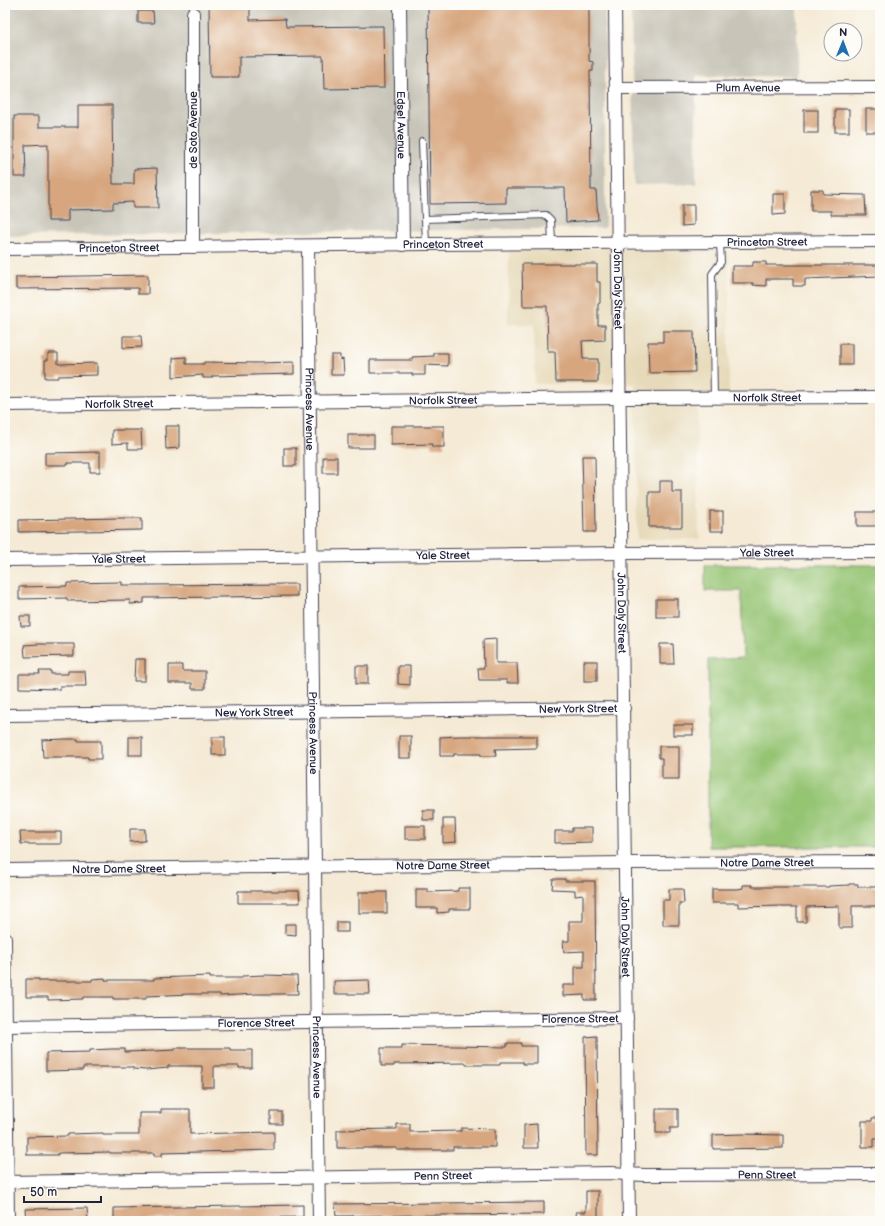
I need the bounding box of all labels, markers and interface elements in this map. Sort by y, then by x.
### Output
north arrow [823,22,863,62]
text: N [839,26,847,39]
street label: Plum Avenue [716,81,781,94]
street label: de Soto Avenue [187,91,200,169]
street label: Edsel Avenue [395,91,408,160]
street label: Princeton Street [727,235,808,249]
street label: Princeton Street [403,237,484,251]
street label: Princeton Street [79,241,160,255]
street label: John Daly Street [611,248,625,330]
street label: Princess Avenue [303,367,317,451]
street label: Norfolk Street [733,391,802,404]
street label: Norfolk Street [409,393,478,407]
street label: Norfolk Street [85,397,154,411]
street label: Yale Street [739,546,794,559]
street label: Yale Street [415,548,470,562]
street label: Yale Street [91,552,147,566]
street label: John Daly Street [615,572,629,654]
street label: Princess Avenue [307,691,320,775]
street label: New York Street [539,702,618,715]
street label: New York Street [215,705,294,719]
street label: Notre Dame Street [720,856,815,869]
street label: Notre Dame Street [396,858,491,872]
street label: Notre Dame Street [72,862,167,876]
street label: John Daly Street [619,896,633,978]
street label: Florence Street [541,1012,619,1026]
street label: Princess Avenue [310,1015,324,1099]
street label: Florence Street [217,1016,295,1030]
street label: Penn Street [738,1168,797,1181]
street label: Penn Street [414,1169,473,1182]
scale bar [24,1178,101,1204]
text: 50 m [30,1185,57,1200]

